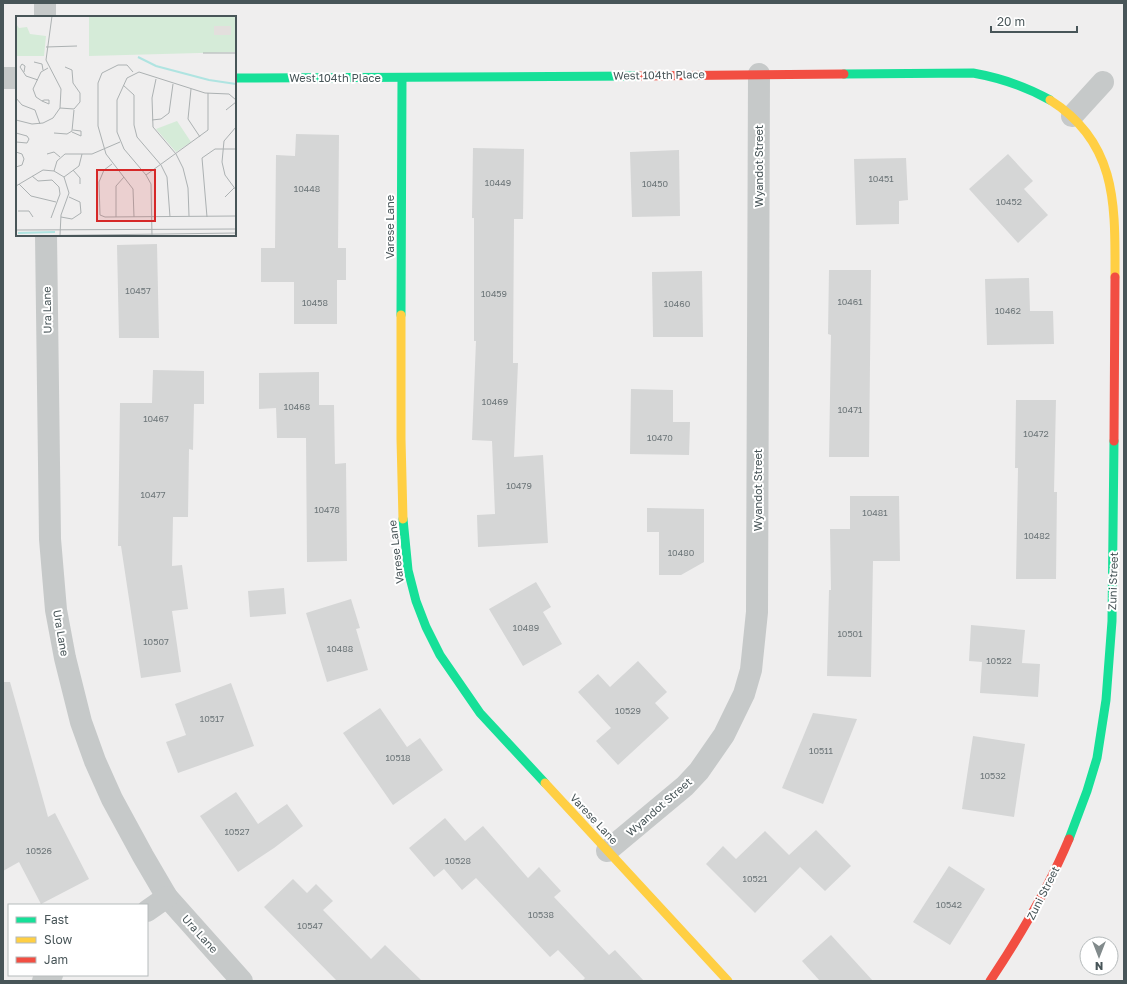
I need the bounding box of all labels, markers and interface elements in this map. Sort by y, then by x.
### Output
scale bar [991,8,1077,34]
text: 20 m [997,14,1025,29]
inset map [16,16,236,236]
street label: West 104th Place [613,67,705,82]
street label: West 104th Place [289,71,381,84]
street label: Wyandot Street [752,125,765,207]
house number: 10451 [868,173,894,184]
house number: 10449 [485,177,511,188]
house number: 10450 [642,178,669,189]
house number: 10448 [294,183,320,194]
street label: Varese Lane [383,195,396,259]
house number: 10452 [996,196,1022,207]
house number: 10457 [125,285,151,296]
street label: Ura Lane [40,286,53,334]
house number: 10459 [481,288,507,299]
house number: 10461 [837,296,863,307]
house number: 10458 [302,297,328,308]
house number: 10460 [664,298,691,309]
house number: 10462 [995,305,1021,316]
house number: 10469 [482,396,508,407]
house number: 10468 [284,401,310,412]
house number: 10471 [838,404,863,415]
house number: 10467 [143,413,169,424]
house number: 10472 [1023,428,1049,439]
house number: 10470 [647,432,673,443]
street label: Wyandot Street [751,449,764,531]
house number: 10479 [506,480,532,491]
house number: 10477 [141,489,166,500]
house number: 10478 [314,504,340,515]
house number: 10481 [862,507,888,518]
street label: Varese Lane [385,519,406,585]
house number: 10482 [1024,530,1050,541]
house number: 10480 [668,547,695,558]
street label: Zuni Street [1105,552,1120,610]
street label: Ura Lane [51,609,72,657]
house number: 10489 [513,622,539,633]
house number: 10501 [837,628,863,639]
house number: 10507 [143,636,169,647]
house number: 10488 [327,643,353,654]
house number: 10522 [986,655,1012,666]
house number: 10529 [615,705,641,716]
house number: 10517 [200,713,224,724]
house number: 10511 [809,745,834,756]
house number: 10518 [385,752,411,763]
house number: 10532 [980,770,1006,781]
street label: Wyandot Street [623,775,694,839]
street label: Varese Lane [568,791,621,847]
house number: 10527 [224,826,250,837]
house number: 10526 [26,845,52,856]
house number: 10528 [445,855,471,866]
street label: Zuni Street [1024,864,1062,922]
house number: 10521 [743,873,768,884]
house number: 10542 [936,899,962,910]
legend [8,904,148,976]
house number: 10538 [528,909,554,920]
text: Fast [44,912,69,927]
street label: Ura Lane [180,912,221,955]
house number: 10547 [297,920,323,931]
text: Slow [44,932,72,947]
north arrow [1079,936,1119,976]
text: Jam [44,952,68,967]
text: N [1095,960,1103,973]

